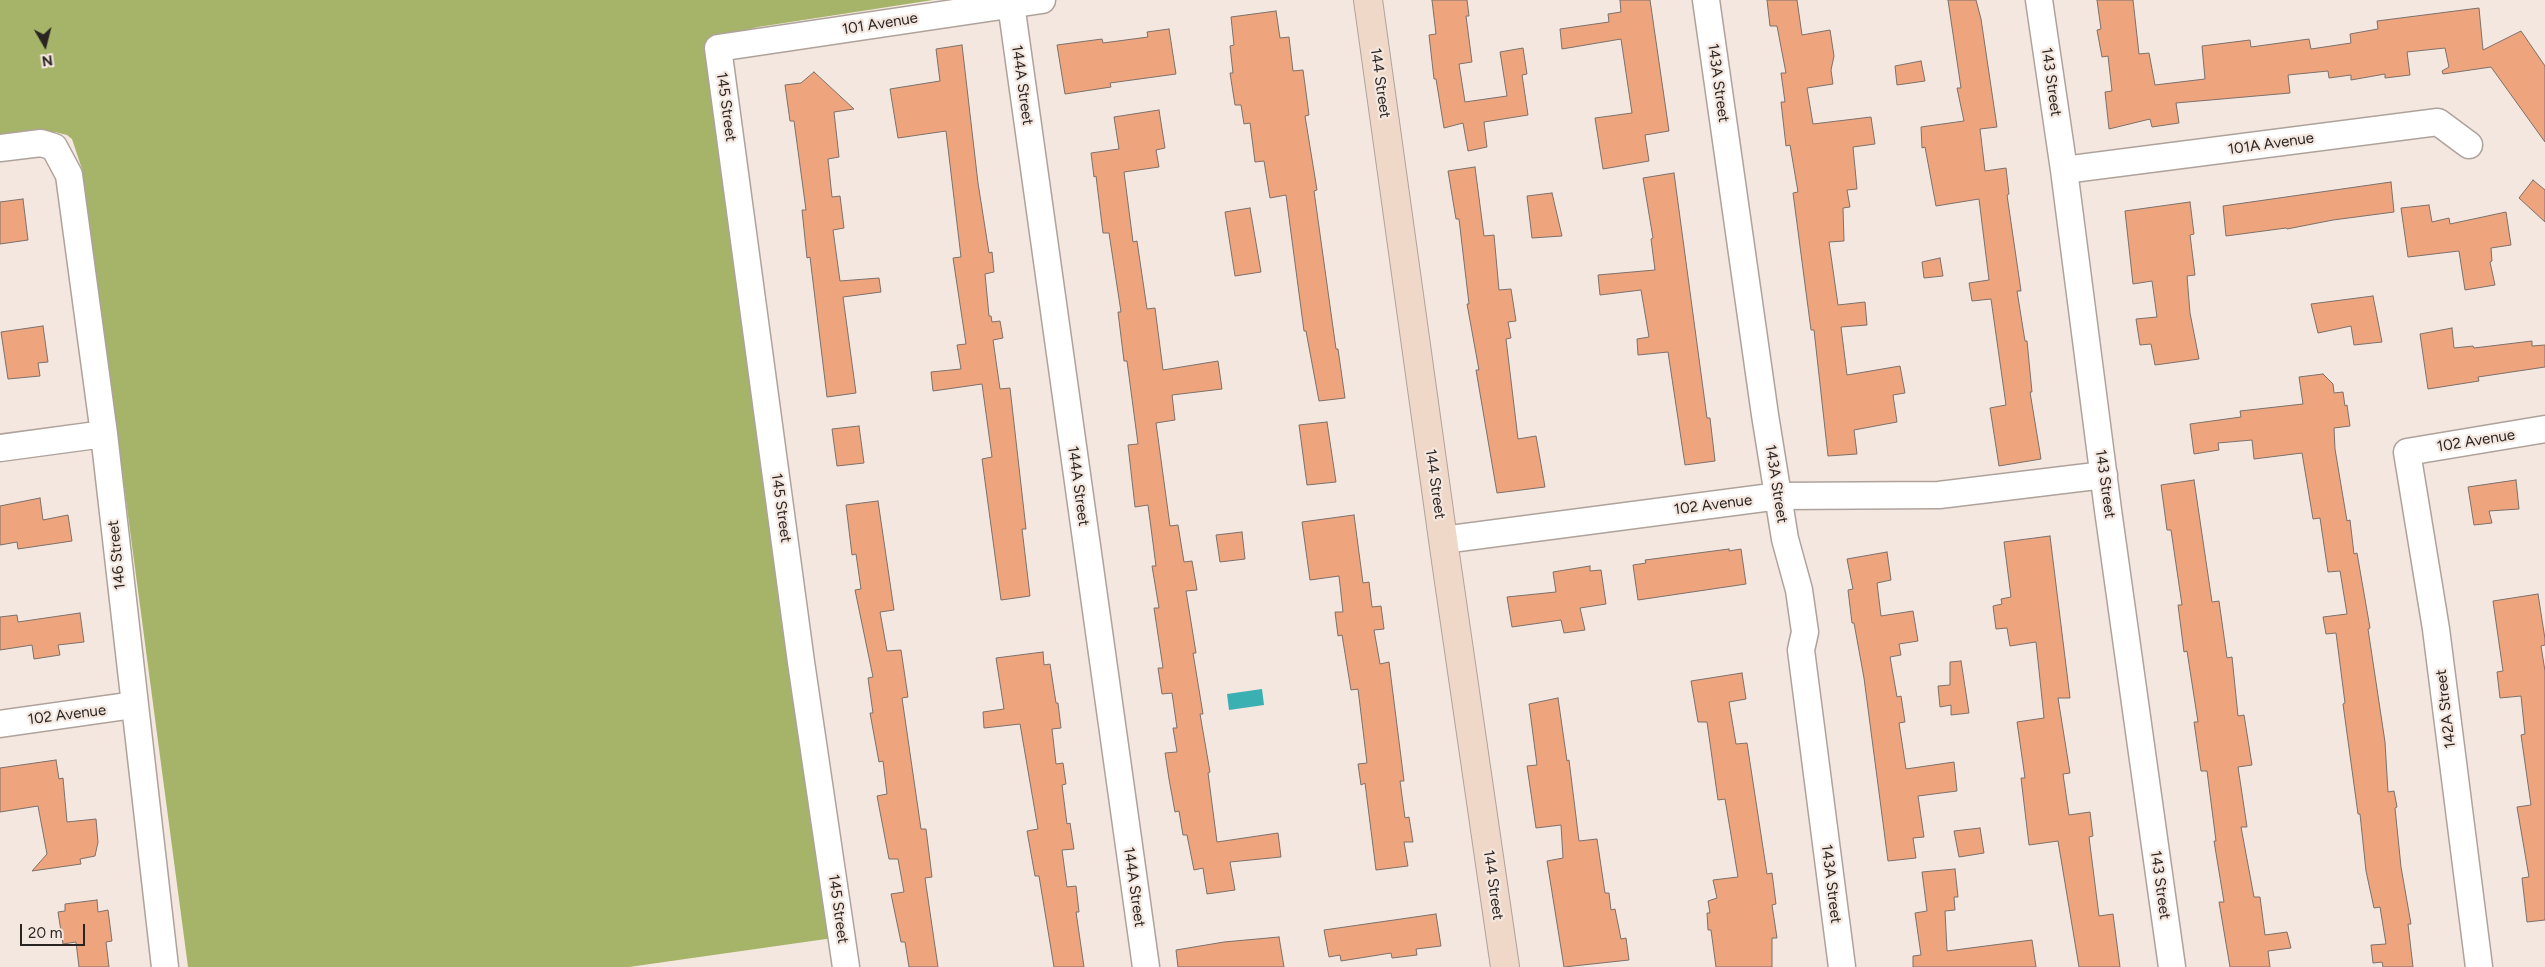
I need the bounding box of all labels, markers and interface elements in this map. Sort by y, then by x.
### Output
street label: 101 Avenue [841,9,919,39]
north arrow [20,20,70,70]
street label: 143A Street [1704,42,1732,124]
street label: 144A Street [1007,44,1037,126]
street label: 143 Street [2037,46,2065,118]
street label: 144 Street [1366,47,1394,119]
text: N [41,51,54,70]
street label: 145 Street [712,71,740,143]
street label: 101A Avenue [2227,129,2315,159]
street label: 102 Avenue [2436,426,2516,456]
street label: 143A Street [1761,443,1791,525]
street label: 144A Street [1063,445,1093,527]
street label: 144 Street [1421,448,1449,520]
street label: 143 Street [2091,448,2119,520]
street label: 145 Street [767,472,795,544]
street label: 102 Avenue [1673,491,1753,519]
street label: 146 Street [104,519,130,591]
street label: 142A Street [2432,668,2460,750]
street label: 102 Avenue [27,701,107,729]
street label: 143A Street [1817,843,1845,925]
street label: 144A Street [1119,846,1149,928]
street label: 144 Street [1479,849,1507,921]
street label: 143 Street [2146,849,2174,921]
street label: 145 Street [824,873,852,945]
scale bar [22,914,88,946]
text: 20 m [28,924,62,942]

